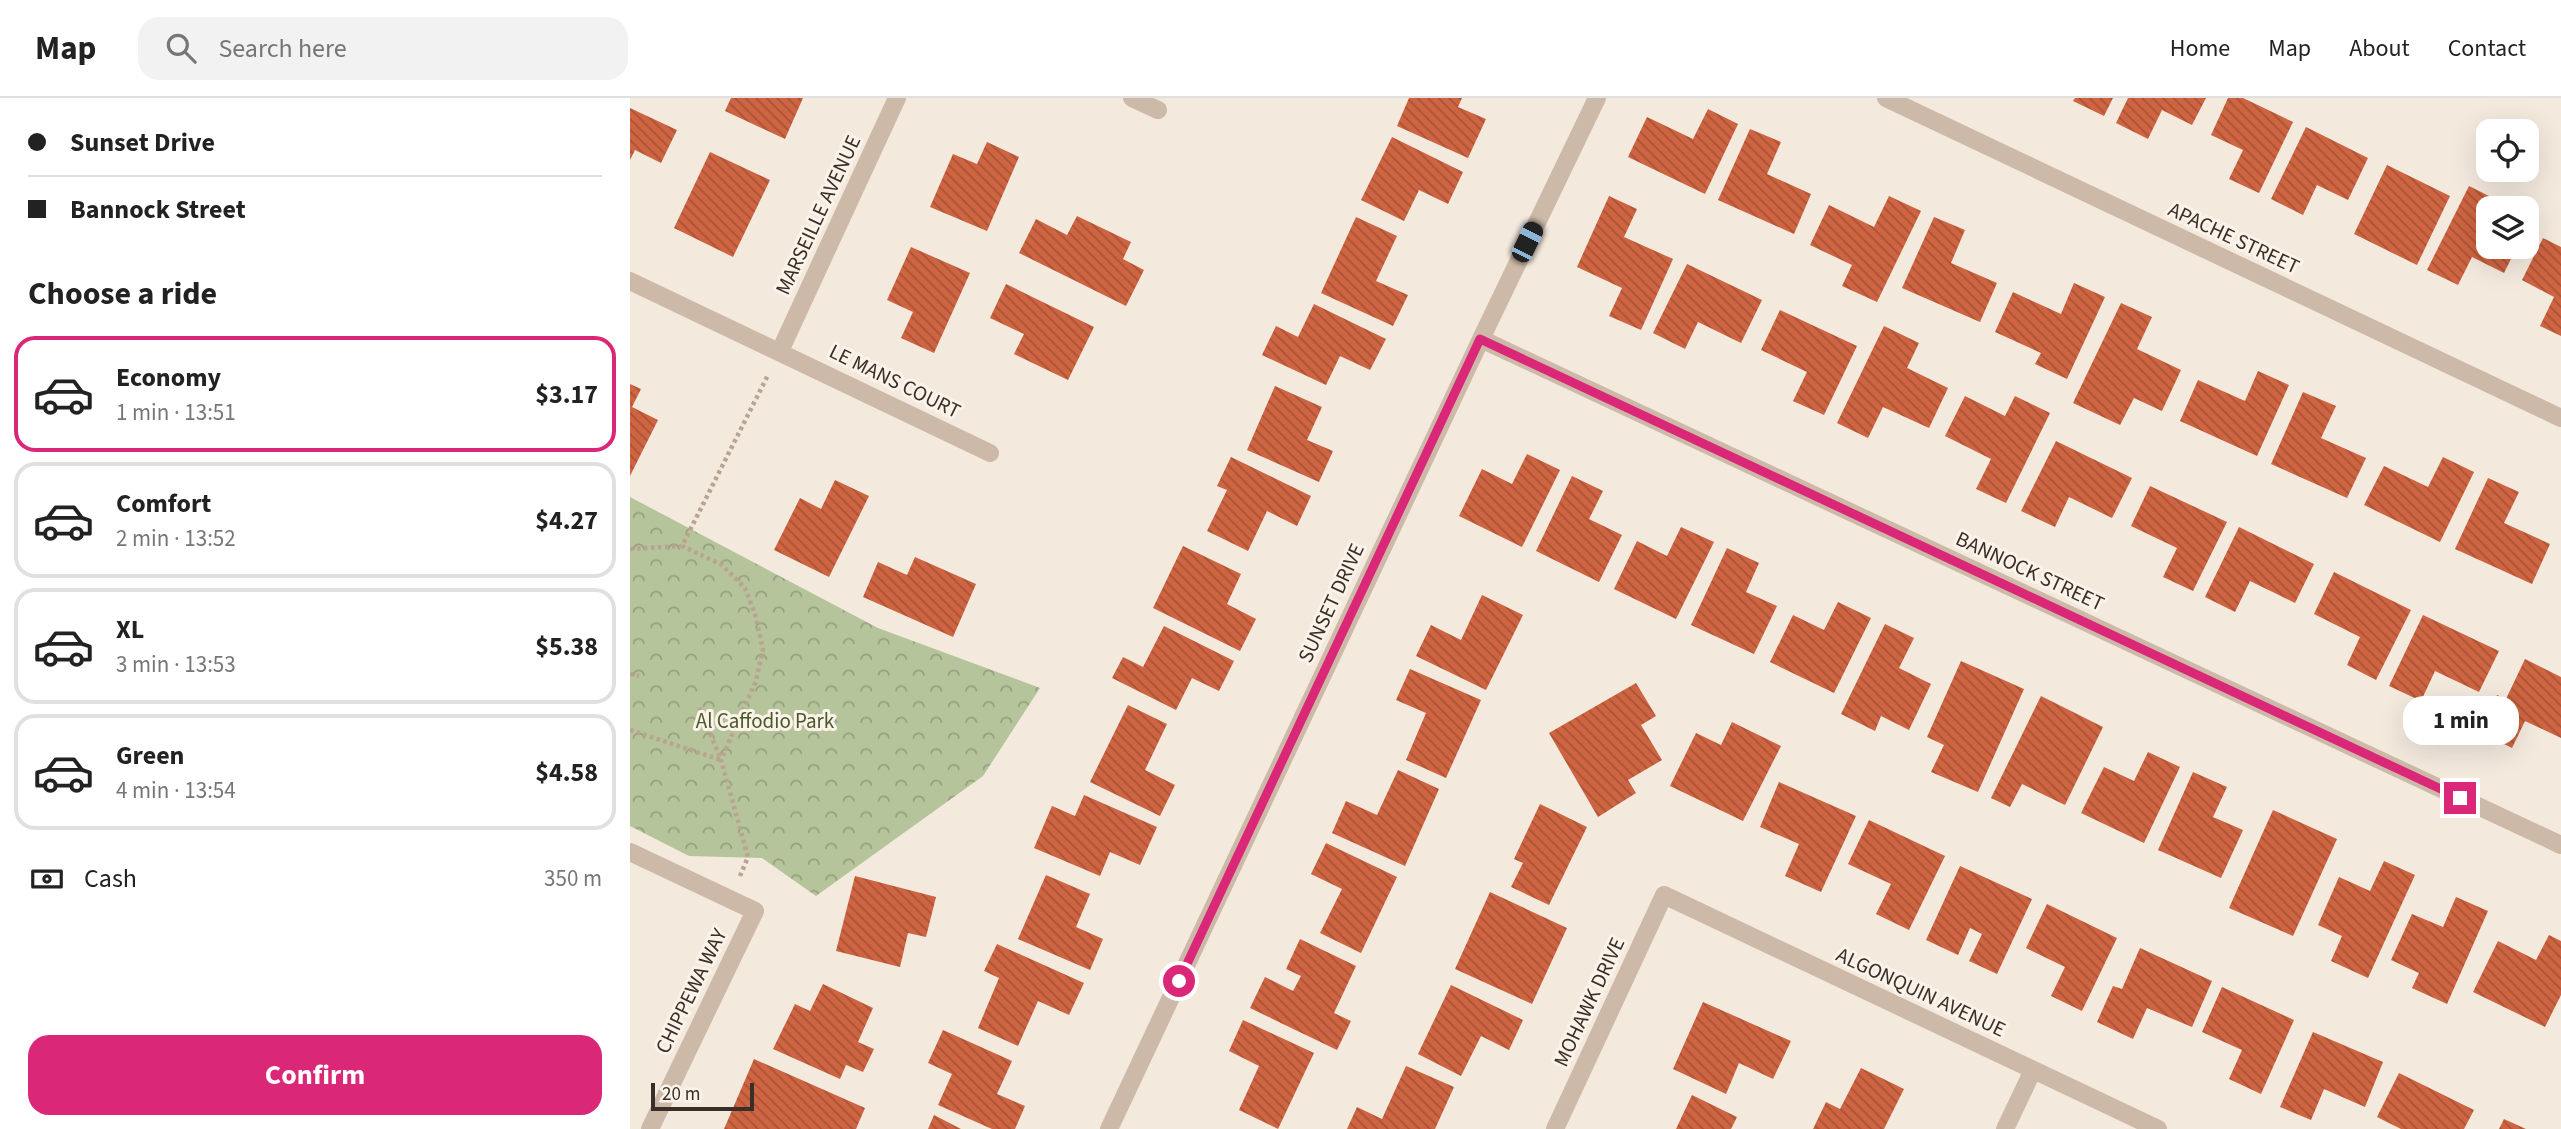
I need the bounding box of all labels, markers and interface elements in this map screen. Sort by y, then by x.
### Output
search box [138,17,628,80]
text: Map [35,25,96,72]
icon: search [162,29,200,67]
text: Search here [218,30,347,67]
text: Home [2170,31,2230,66]
text: Map [2268,31,2311,66]
text: About [2349,31,2410,66]
text: Contact [2448,31,2526,66]
map controls [2476,119,2539,259]
button: locate [2476,119,2539,182]
text: Sunset Drive [70,124,215,161]
street label: MARSEILLE AVENUE [768,130,868,300]
text: Bannock Street [70,191,246,228]
street label: APACHE STREET [2163,194,2305,282]
button: layers [2476,196,2539,259]
car [1509,219,1546,265]
text: Choose a ride [28,271,217,317]
street label: LE MANS COURT [824,336,966,426]
text: Economy [116,359,221,396]
icon: car [32,363,95,426]
text: $3.17 [535,376,598,413]
text: 1 min · 13:51 [116,396,236,429]
text: Comfort [116,485,211,522]
icon: car [32,489,95,552]
text: $4.27 [535,502,598,539]
text: 2 min · 13:52 [116,522,236,555]
street label: BANNOCK STREET [1951,523,2109,619]
street label: SUNSET DRIVE [1290,538,1372,668]
text: XL [116,611,144,648]
icon: car [32,615,95,678]
text: $5.38 [535,628,598,665]
text: 3 min · 13:53 [116,648,236,681]
callout: 1 min [2402,696,2518,746]
text: 1 min [2433,704,2489,737]
park label: Al Caffodio Park [696,706,835,736]
text: Green [116,737,184,774]
icon: car [32,741,95,804]
text: $4.58 [535,754,598,791]
text: 4 min · 13:54 [116,774,236,807]
route end [2444,782,2476,814]
icon: cash [28,860,66,898]
text: Cash [84,860,137,897]
text: 350 m [544,862,602,895]
street label: CHIPPEWA WAY [648,923,735,1059]
street label: MOHAWK DRIVE [1546,932,1632,1072]
street label: ALGONQUIN AVENUE [1831,940,2011,1044]
route start [1163,965,1195,997]
button: Confirm [28,1035,602,1115]
scale bar [651,1080,754,1112]
text: 20 m [662,1081,700,1108]

